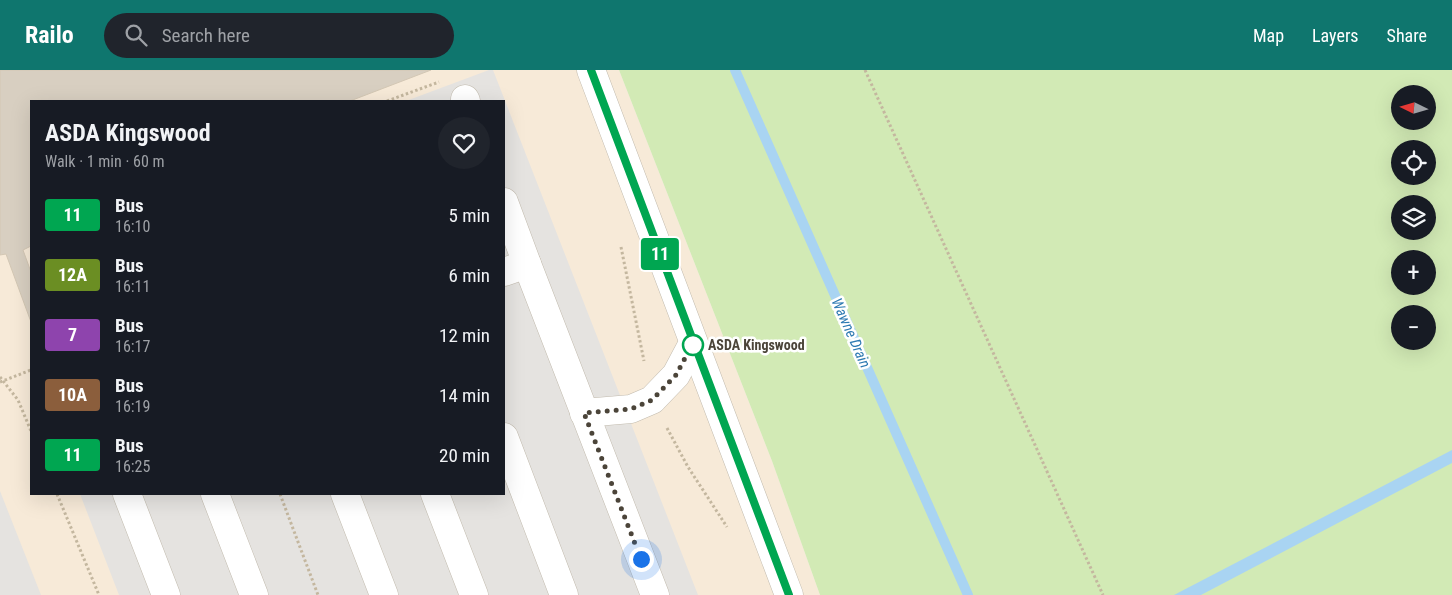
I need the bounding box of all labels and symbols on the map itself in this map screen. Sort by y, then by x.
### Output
north arrow [1391,85,1436,130]
line badge: 11 [638,238,682,270]
water label: Wawne Drain [828,295,874,371]
marker: ASDA Kingswood [682,334,704,356]
place label: ASDA Kingswood [708,337,805,353]
your location [629,547,654,572]

